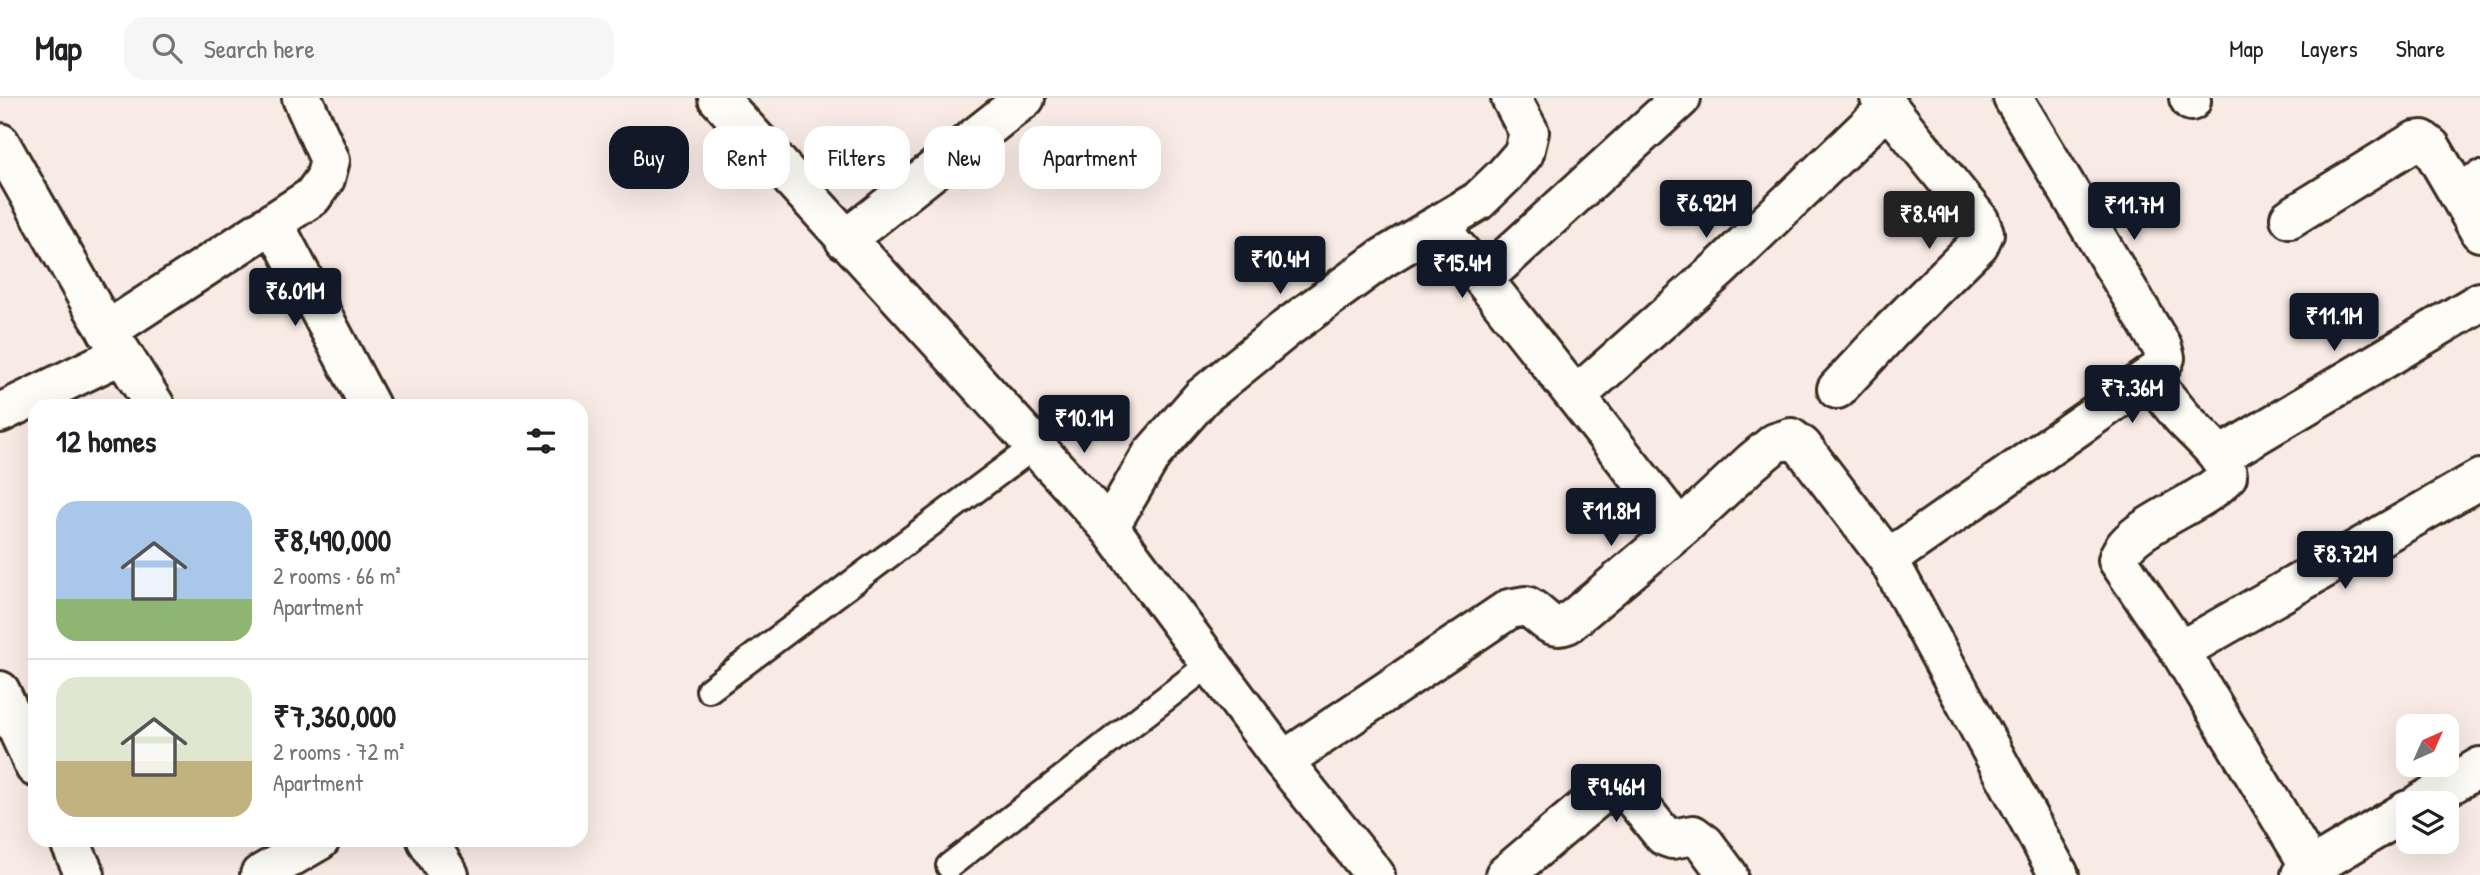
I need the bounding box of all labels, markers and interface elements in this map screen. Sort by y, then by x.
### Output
search box [124,17,614,80]
text: Map [35,26,82,70]
icon: search [148,29,186,67]
text: Search here [204,31,315,66]
text: Map [2229,32,2263,64]
text: Layers [2301,32,2358,64]
text: Share [2396,32,2445,64]
chip: Buy [609,126,689,189]
chip: Rent [703,126,790,189]
chip: Filters [804,126,910,189]
chip: New [924,126,1005,189]
chip: Apartment [1019,126,1161,189]
pin: ₹6.92M [1649,180,1763,240]
pin: ₹11.7M [2077,183,2191,242]
text: ₹6.92M [1676,187,1736,218]
text: ₹11.7M [2104,189,2164,220]
pin: ₹8.49M [1872,192,1986,251]
text: ₹8.49M [1900,198,1958,229]
pin: ₹10.4M [1223,236,1337,296]
pin: ₹15.4M [1405,240,1519,300]
text: ₹10.4M [1250,243,1310,274]
text: ₹15.4M [1433,247,1491,278]
pin: ₹6.01M [238,268,352,328]
text: ₹6.01M [265,275,325,306]
pin: ₹11.1M [2277,294,2391,353]
text: ₹11.1M [2306,300,2362,331]
pin: ₹7.36M [2075,366,2189,425]
text: ₹7.36M [2101,372,2163,403]
pin: ₹10.1M [1027,396,1141,455]
text: ₹10.1M [1055,402,1113,433]
text: 12 homes [56,421,156,461]
icon: filters [522,422,560,460]
pin: ₹11.8M [1554,489,1668,548]
text: ₹11.8M [1582,495,1640,526]
text: ₹8,490,000 [273,520,391,560]
icon: home [112,529,196,613]
pin: ₹8.72M [2288,532,2402,591]
text: ₹8.72M [2313,538,2377,569]
text: 2 rooms · 66 m² [273,560,401,591]
text: Apartment [273,591,363,622]
text: ₹7,360,000 [273,696,396,736]
icon: home [112,705,196,789]
north arrow [2396,714,2459,777]
map controls [2396,714,2459,854]
text: 2 rooms · 72 m² [273,736,405,767]
pin: ₹9.46M [1559,764,1673,824]
text: Apartment [273,767,363,798]
text: ₹9.46M [1587,771,1645,802]
button: layers [2396,791,2459,854]

